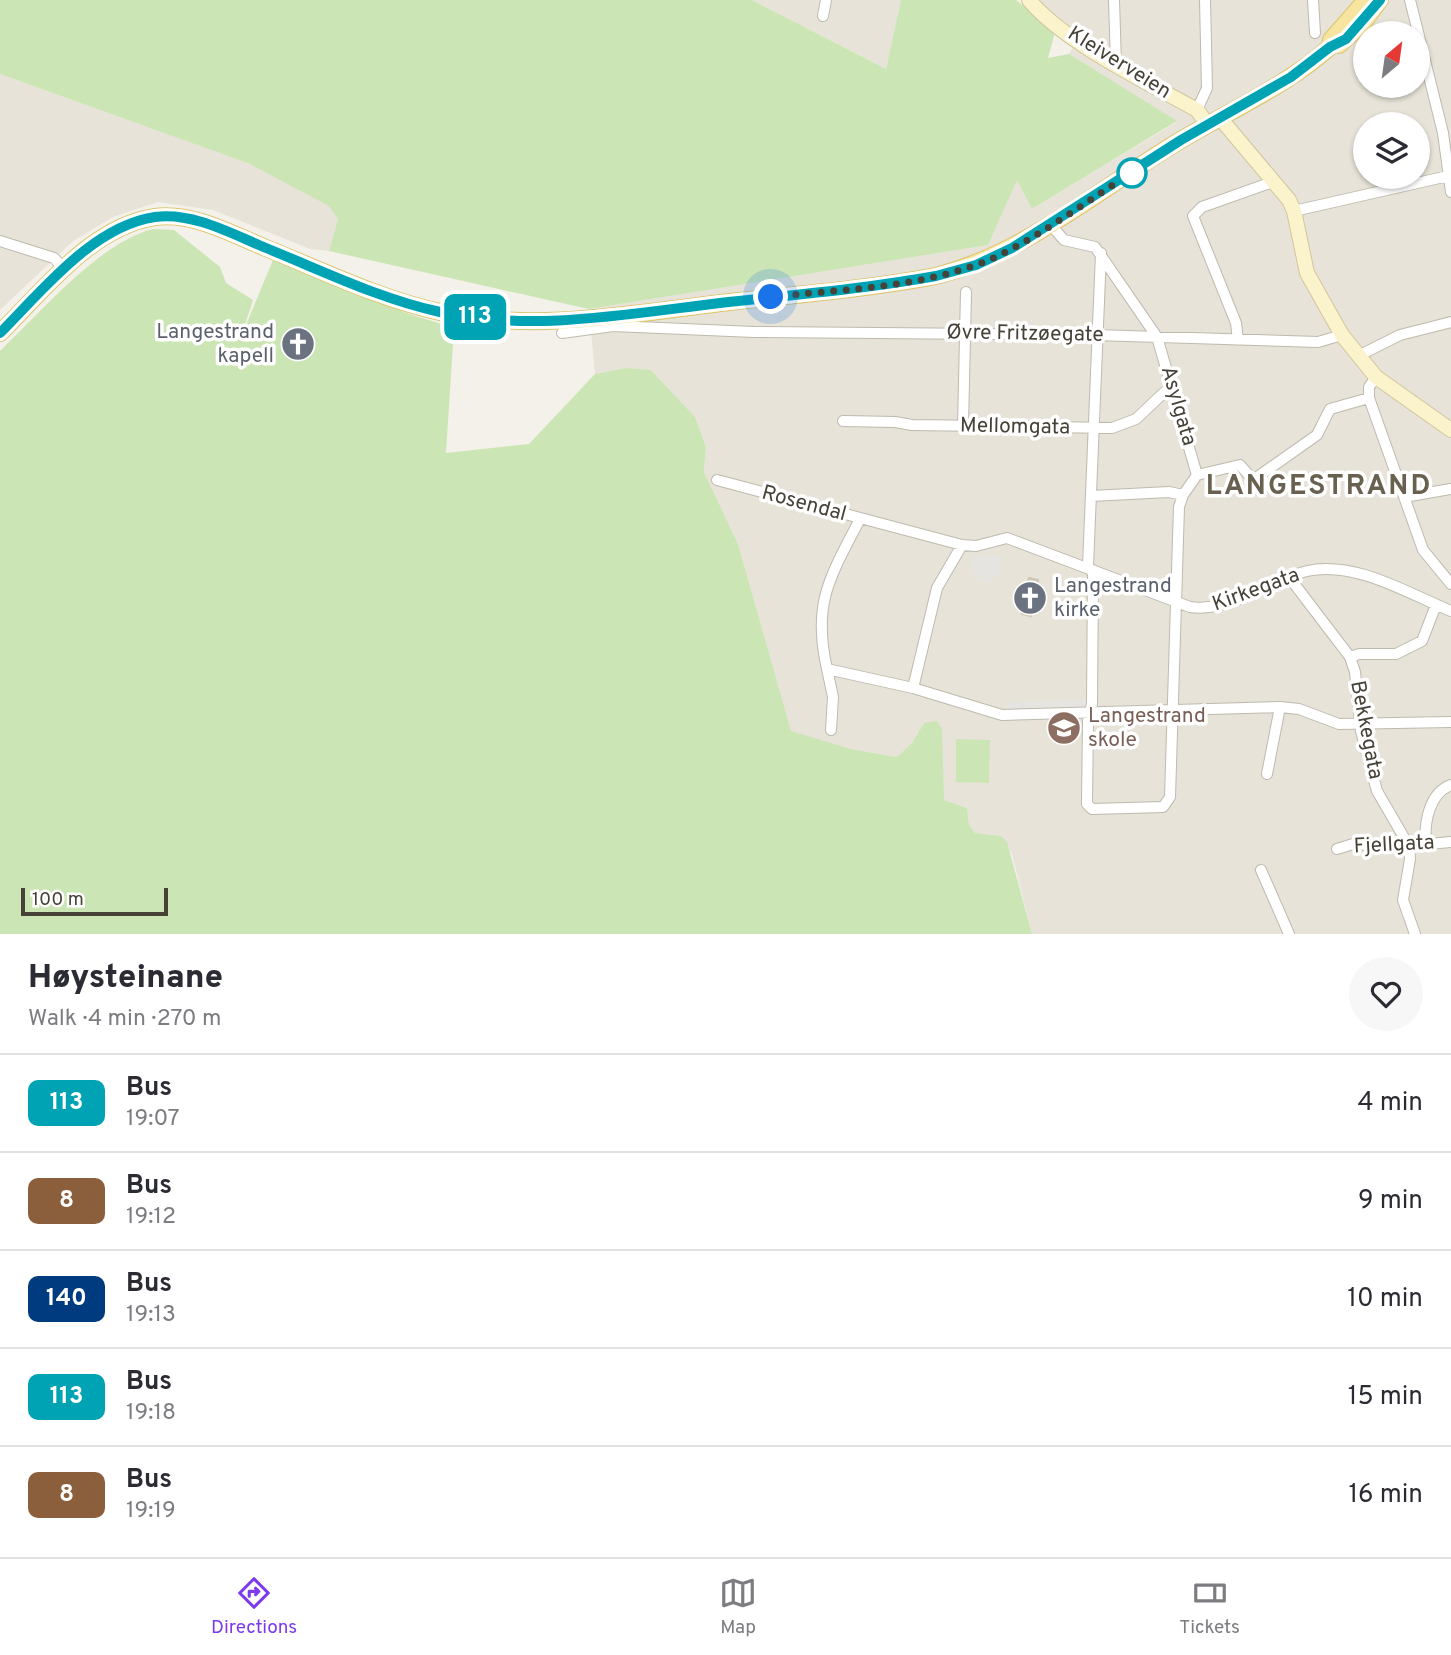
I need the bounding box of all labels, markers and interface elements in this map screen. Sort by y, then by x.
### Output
street label: Kleiverveien [1062,21,1176,105]
north arrow [1353,21,1430,98]
map controls [1353,21,1430,189]
button: layers [1353,112,1430,189]
unlabelled marker [1117,158,1147,188]
your location [753,279,788,314]
line badge: 113 [435,294,515,340]
text: 113 [458,302,492,332]
place label: Langestrand kapell [156,319,274,370]
street label: Øvre Fritzøegate [946,319,1104,349]
church icon: Langestrand kapell [279,325,317,363]
street label: Asylgata [1154,363,1202,449]
street label: Mellomgata [960,413,1070,441]
district label: LANGESTRAND [1206,469,1432,505]
street label: Rosendal [759,480,849,528]
street label: Kirkegata [1209,562,1303,618]
place label: Langestrand kirke [1054,573,1172,624]
church icon: Langestrand kirke [1011,579,1049,617]
street label: Bekkegata [1343,678,1389,782]
place label: Langestrand skole [1088,703,1206,754]
school or university icon: Langestrand skole [1045,709,1083,747]
street label: Fjellgata [1353,829,1435,861]
scale bar [21,885,168,917]
text: 100 m [32,888,84,912]
button: heart [1349,957,1423,1031]
text: Høysteinane [28,958,223,1000]
text: Walk · 4 min · 270 m [28,1005,221,1034]
text: Bus [126,1072,172,1105]
text: 4 min [1357,1087,1423,1120]
text: 113 [50,1088,83,1118]
text: 19:07 [126,1105,180,1134]
text: Bus [126,1170,172,1203]
text: 9 min [1358,1185,1423,1218]
text: 8 [59,1186,74,1216]
text: 19:12 [126,1203,176,1232]
text: Bus [126,1268,172,1301]
text: 10 min [1347,1283,1423,1316]
text: 140 [46,1284,87,1314]
text: 19:13 [126,1301,176,1330]
text: Bus [126,1366,172,1399]
text: 15 min [1348,1381,1423,1414]
text: 113 [50,1382,83,1412]
text: 19:18 [126,1399,176,1428]
text: Bus [126,1464,172,1497]
text: 16 min [1348,1479,1423,1512]
text: 8 [59,1480,74,1510]
text: 19:19 [126,1497,176,1526]
tab: Directions [211,1574,297,1640]
tab: Map [719,1574,757,1640]
tab: Tickets [1179,1574,1240,1640]

